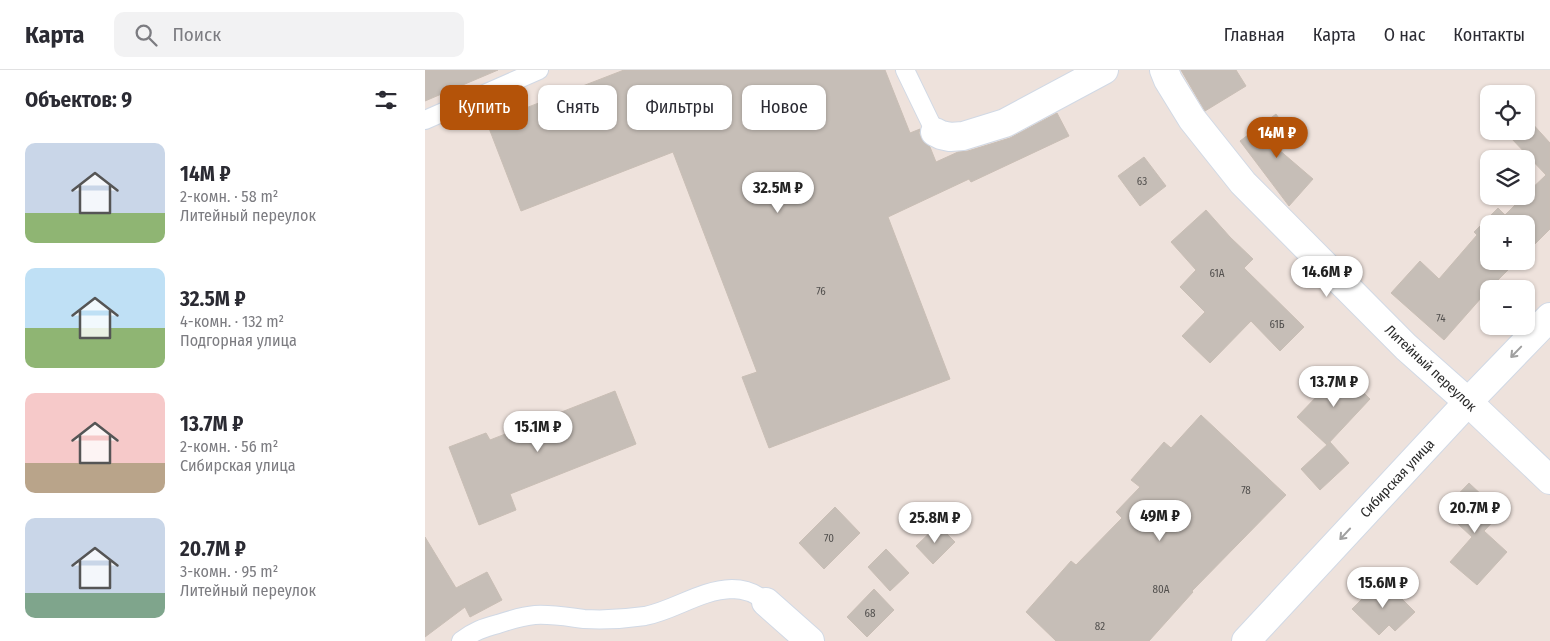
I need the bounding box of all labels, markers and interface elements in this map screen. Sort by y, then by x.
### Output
search box [114,12,464,57]
text: Карта [25,21,84,49]
icon: search [132,21,160,49]
text: Поиск [172,23,221,46]
text: Главная [1224,24,1285,46]
text: Карта [1313,24,1356,46]
text: О нас [1384,24,1425,46]
text: Контакты [1453,24,1525,46]
chip: Купить [440,85,528,130]
chip: Снять [538,85,617,130]
chip: Фильтры [627,85,732,130]
chip: Новое [742,85,826,130]
map controls [1480,85,1535,335]
button: locate [1480,85,1535,140]
icon: filters [372,86,400,114]
text: Объектов: 9 [25,87,132,113]
pin: 14M ₽ [1242,116,1312,159]
text: 14M ₽ [1258,123,1296,142]
button: layers [1480,150,1535,205]
text: 14M ₽ [180,161,231,187]
icon: home [65,163,125,223]
pin: 32.5M ₽ [732,172,824,214]
house number: 63 [1137,175,1147,188]
text: 32.5M ₽ [753,178,803,197]
text: 2-комн. · 58 m² [180,187,278,206]
text: Литейный переулок [180,206,316,225]
button: + [1480,215,1535,270]
pin: 14.6M ₽ [1281,256,1373,298]
text: 14.6M ₽ [1302,262,1352,281]
house number: 61А [1209,267,1225,280]
button: − [1480,280,1535,335]
house number: 76 [816,285,826,298]
text: 32.5M ₽ [180,286,246,312]
icon: home [65,288,125,348]
text: 4-комн. · 132 m² [180,312,284,331]
house number: 74 [1436,312,1446,325]
house number: 61Б [1269,318,1285,331]
street label: Литейный переулок [1381,322,1480,415]
text: Подгорная улица [180,331,297,350]
one-way arrow [1510,346,1522,358]
pin: 13.7M ₽ [1288,366,1380,408]
text: 13.7M ₽ [1310,372,1358,391]
pin: 15.1M ₽ [492,410,584,453]
text: 13.7M ₽ [180,411,243,437]
icon: home [65,413,125,473]
text: 15.1M ₽ [515,417,561,436]
street label: Сибирская улица [1357,435,1438,521]
text: 2-комн. · 56 m² [180,437,278,456]
text: Сибирская улица [180,456,296,475]
house number: 78 [1241,484,1251,497]
pin: 20.7M ₽ [1429,492,1521,534]
text: 20.7M ₽ [1450,498,1500,517]
pin: 49M ₽ [1125,500,1195,542]
pin: 25.8M ₽ [889,502,981,544]
text: 49M ₽ [1140,506,1180,525]
text: 25.8M ₽ [910,508,960,527]
one-way arrow [1339,528,1351,541]
house number: 70 [824,532,834,545]
text: 20.7M ₽ [180,536,246,562]
icon: home [65,538,125,598]
text: 3-комн. · 95 m² [180,562,278,581]
pin: 15.6M ₽ [1337,566,1429,609]
text: 15.6M ₽ [1358,573,1408,592]
text: Литейный переулок [180,581,316,600]
house number: 80А [1152,583,1170,596]
house number: 68 [865,607,876,620]
house number: 82 [1095,620,1105,633]

